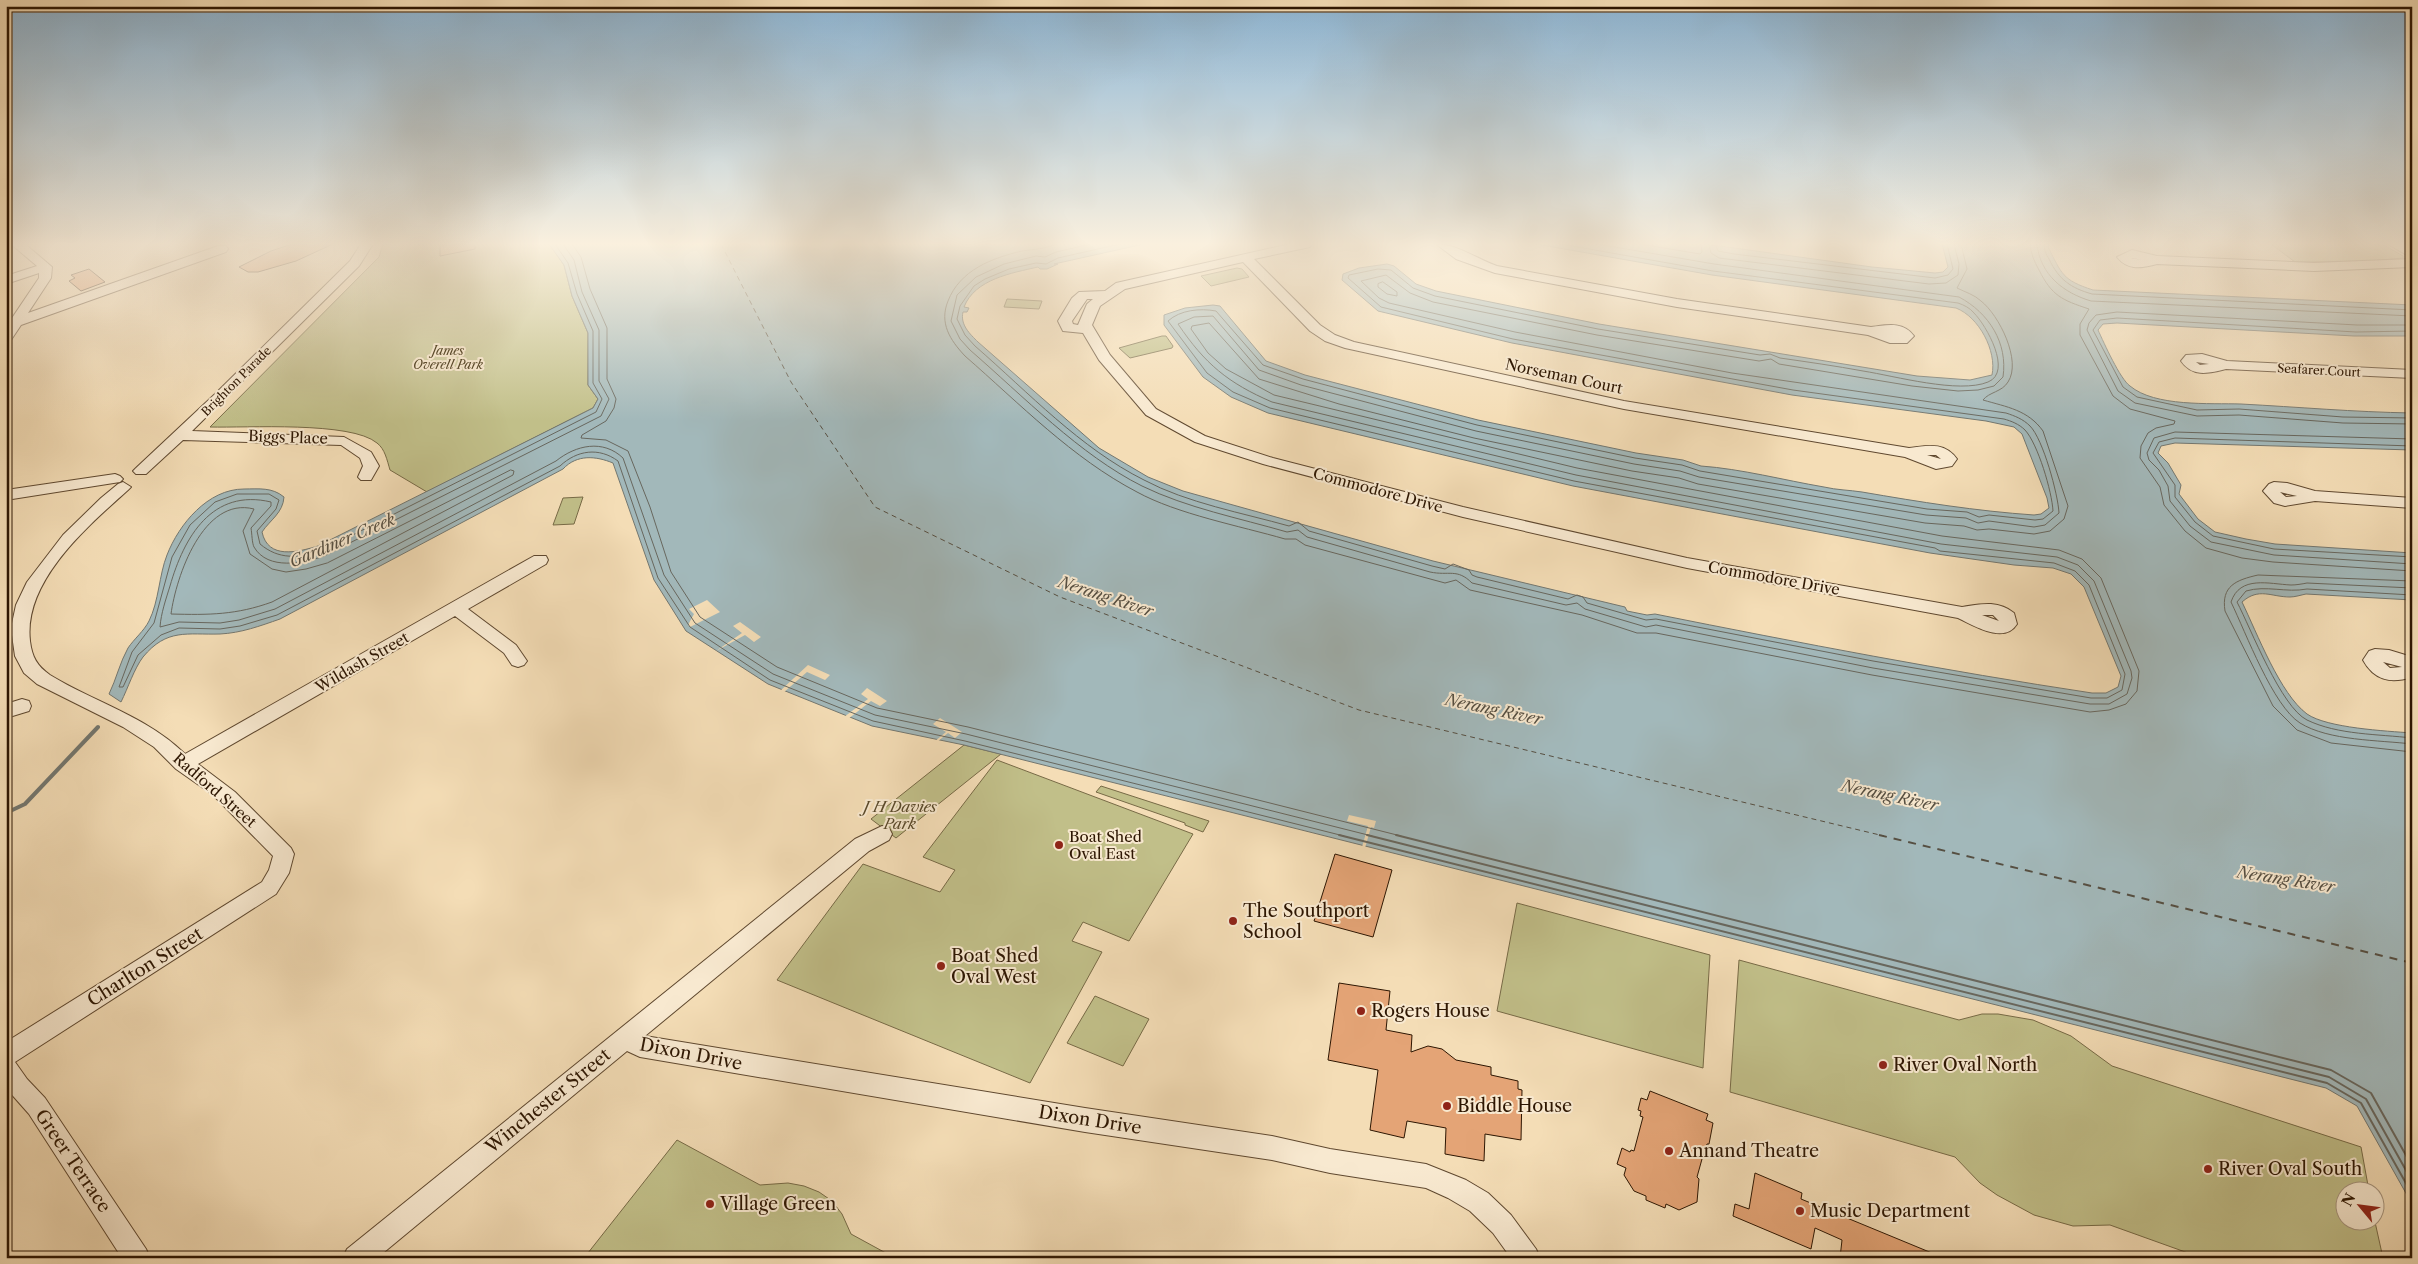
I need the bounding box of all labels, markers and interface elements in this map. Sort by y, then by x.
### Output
street label: Brighton Parade [198,343,274,419]
park label: James Overell Park [413,343,484,372]
street label: Norseman Court [1504,354,1625,398]
street label: Seafarer Court [2277,360,2362,380]
street label: Biggs Place [248,426,328,448]
street label: Commodore Drive [1311,464,1445,516]
water label: Gardiner Creek [286,508,399,571]
street label: Commodore Drive [1707,557,1841,599]
water label: Nerang River [1054,571,1158,621]
street label: Wildash Street [311,627,413,697]
water label: Nerang River [1442,689,1546,729]
street label: Radford Street [169,749,261,832]
water label: Nerang River [1838,775,1942,815]
park label: J H Davies Park [859,797,937,833]
place label: Boat Shed Oval East [1069,827,1142,863]
marker: Boat Shed Oval East [1053,839,1065,851]
water label: Nerang River [2234,861,2338,897]
place label: The Southport School [1243,900,1370,943]
marker: The Southport School [1227,915,1239,927]
street label: Charlton Street [83,922,207,1011]
place label: Boat Shed Oval West [951,945,1038,988]
marker: Boat Shed Oval West [935,960,947,972]
place label: Rogers House [1371,1000,1490,1022]
marker: Rogers House [1355,1005,1367,1017]
street label: Dixon Drive [638,1033,744,1075]
street label: Winchester Street [480,1043,615,1159]
place label: River Oval North [1893,1054,2037,1076]
marker: River Oval North [1877,1059,1889,1071]
place label: Biddle House [1457,1095,1572,1117]
marker: Biddle House [1441,1100,1453,1112]
street label: Dixon Drive [1037,1101,1143,1139]
street label: Greer Terrace [30,1105,116,1217]
place label: Annand Theatre [1678,1140,1819,1162]
marker: Annand Theatre [1663,1145,1675,1157]
place label: River Oval South [2218,1158,2362,1180]
marker: River Oval South [2202,1163,2214,1175]
north arrow [2336,1182,2386,1232]
text: N [2338,1190,2359,1209]
place label: Village Green [719,1193,836,1215]
marker: Village Green [704,1198,716,1210]
place label: Music Department [1810,1200,1971,1222]
marker: Music Department [1794,1205,1806,1217]

